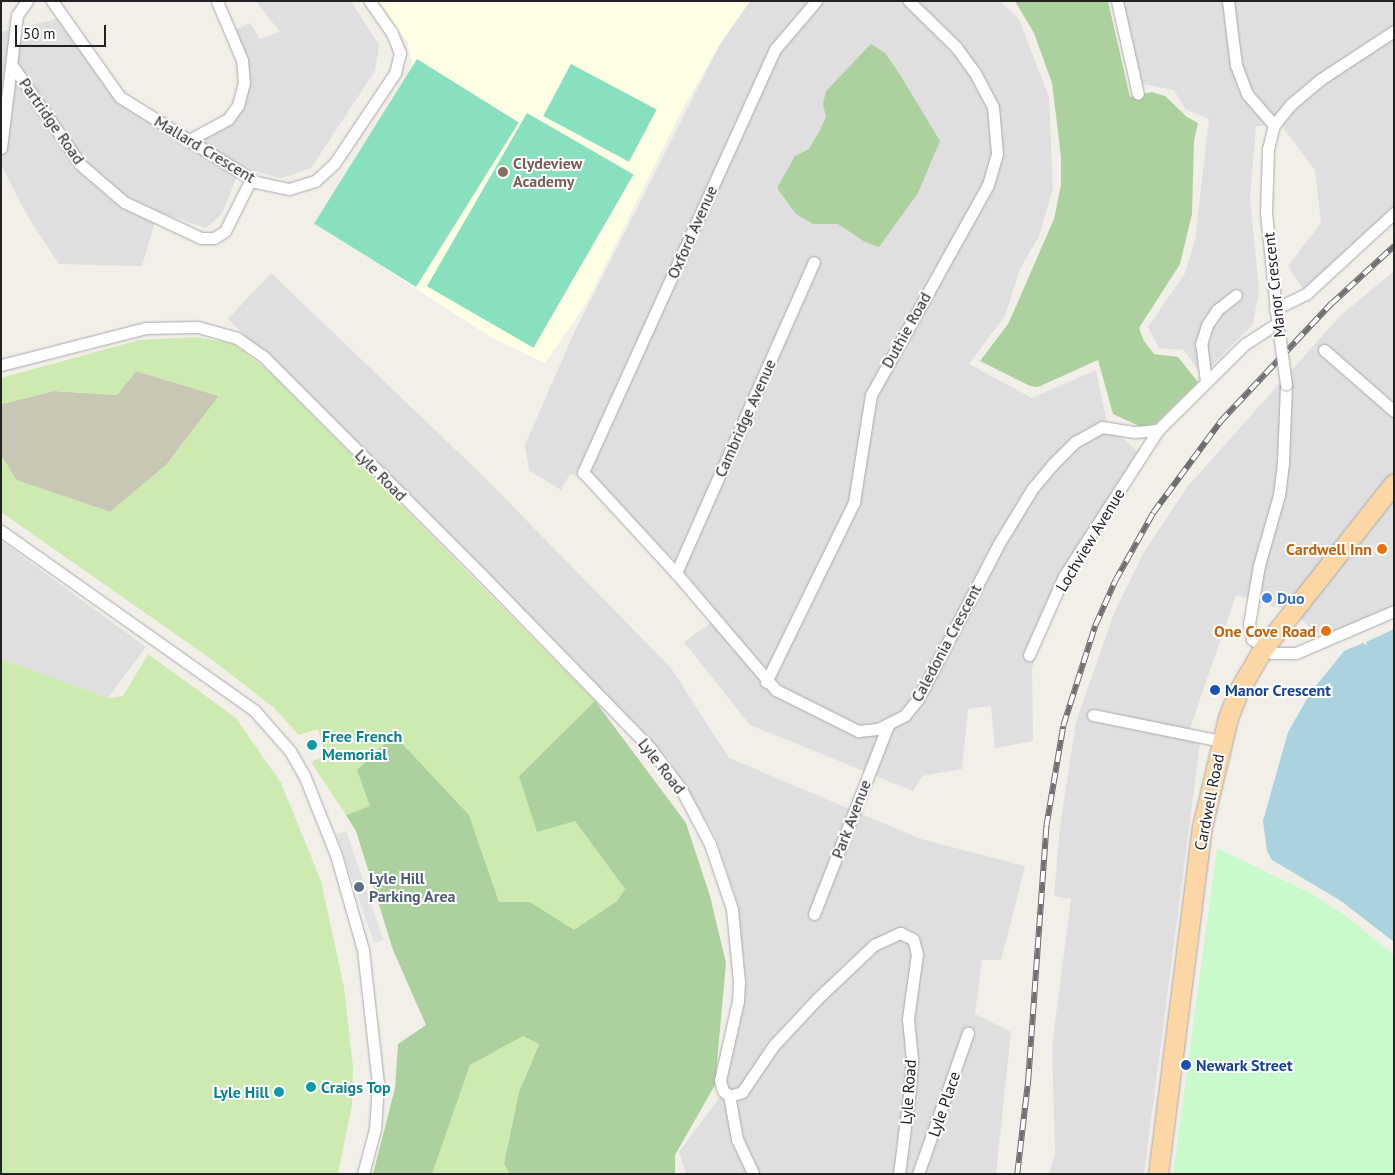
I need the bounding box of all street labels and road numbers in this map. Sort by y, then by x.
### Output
street label: Partridge Road [15,74,89,168]
street label: Mallard Crescent [151,111,259,187]
street label: Oxford Avenue [663,182,721,282]
street label: Manor Crescent [1259,231,1289,339]
street label: Duthie Road [877,289,935,371]
street label: Cambridge Avenue [710,356,780,480]
street label: Lyle Road [351,445,411,505]
street label: Lochview Avenue [1051,485,1129,595]
street label: Caledonia Crescent [907,581,985,705]
street label: Lyle Road [634,734,690,798]
street label: Cardwell Road [1190,752,1228,852]
street label: Park Avenue [827,777,875,861]
street label: Lyle Road [896,1059,920,1125]
street label: Lyle Place [924,1069,964,1139]

